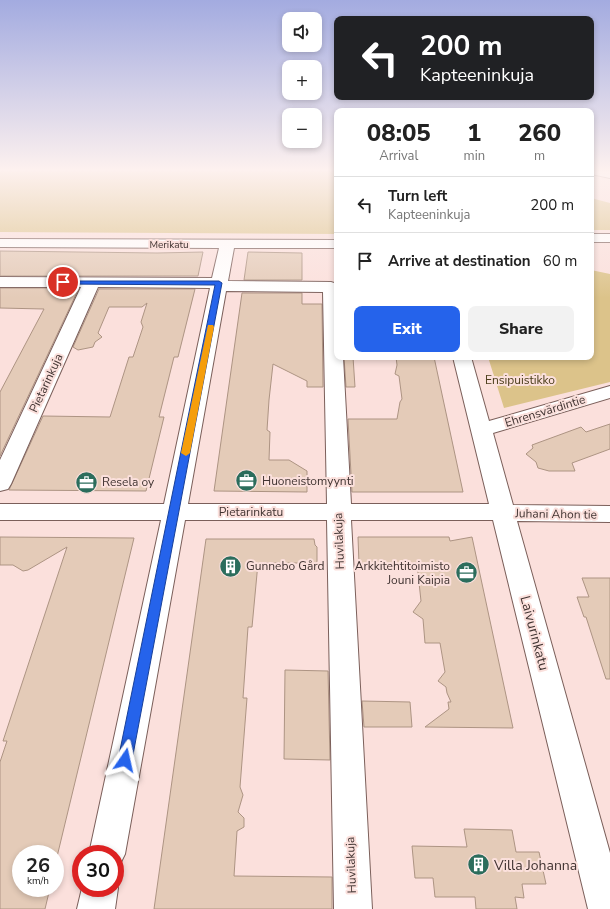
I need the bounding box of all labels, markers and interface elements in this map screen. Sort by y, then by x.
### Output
map controls [282,12,322,148]
button: sound [282,12,322,52]
text: 200 m [420,27,503,65]
icon: left [354,32,406,84]
button: + [282,60,322,100]
text: Kapteeninkuja [420,63,534,87]
button: − [282,108,322,148]
text: 08:05 [367,117,431,149]
text: 1 [467,117,482,149]
text: 260 [518,117,561,149]
text: Arrival [379,147,418,165]
text: min [464,147,485,165]
text: m [534,147,545,165]
text: Turn left [388,186,447,206]
icon: left [354,194,376,216]
text: 200 m [530,195,574,215]
text: Kapteeninkuja [388,206,470,224]
street label: Merikatu [149,238,189,252]
icon: arrive [354,250,376,272]
text: Arrive at destination [388,251,531,271]
text: 60 m [543,251,577,271]
pin [46,265,80,299]
icon: arrive [52,271,74,293]
button: Exit [354,306,460,352]
button: Share [468,306,574,352]
street label: Pietarinkuja [25,351,67,415]
park label: Ensipuistikko [485,372,555,388]
street label: Ehrensvärdintie [503,391,587,431]
office icon: Huoneistomyynti [234,468,260,494]
office icon: Resela oy [73,469,99,495]
place label: Huoneistomyynti [262,473,354,489]
place label: Resela oy [102,474,155,490]
street label: Pietarinkatu [219,504,283,520]
street label: Juhani Ahon tie [514,505,597,523]
street label: Huvilakuja [330,512,348,570]
building icon: Gunnebo Gård [218,553,244,579]
place label: Gunnebo Gård [246,558,325,574]
place label: Arkkitehtitoimisto Jouni Kaipia [355,558,450,588]
office icon: Arkkitehtitoimisto Jouni Kaipia [453,560,479,586]
street label: Laivurinkatu [515,594,554,673]
position arrow [104,739,146,781]
street label: Huvilakuja [342,836,360,894]
speed limit sign: 30 [72,845,124,897]
text: 26 [26,852,50,879]
building icon: Villa Johanna [465,852,491,878]
place label: Villa Johanna [493,856,577,875]
text: km/h [27,874,49,888]

